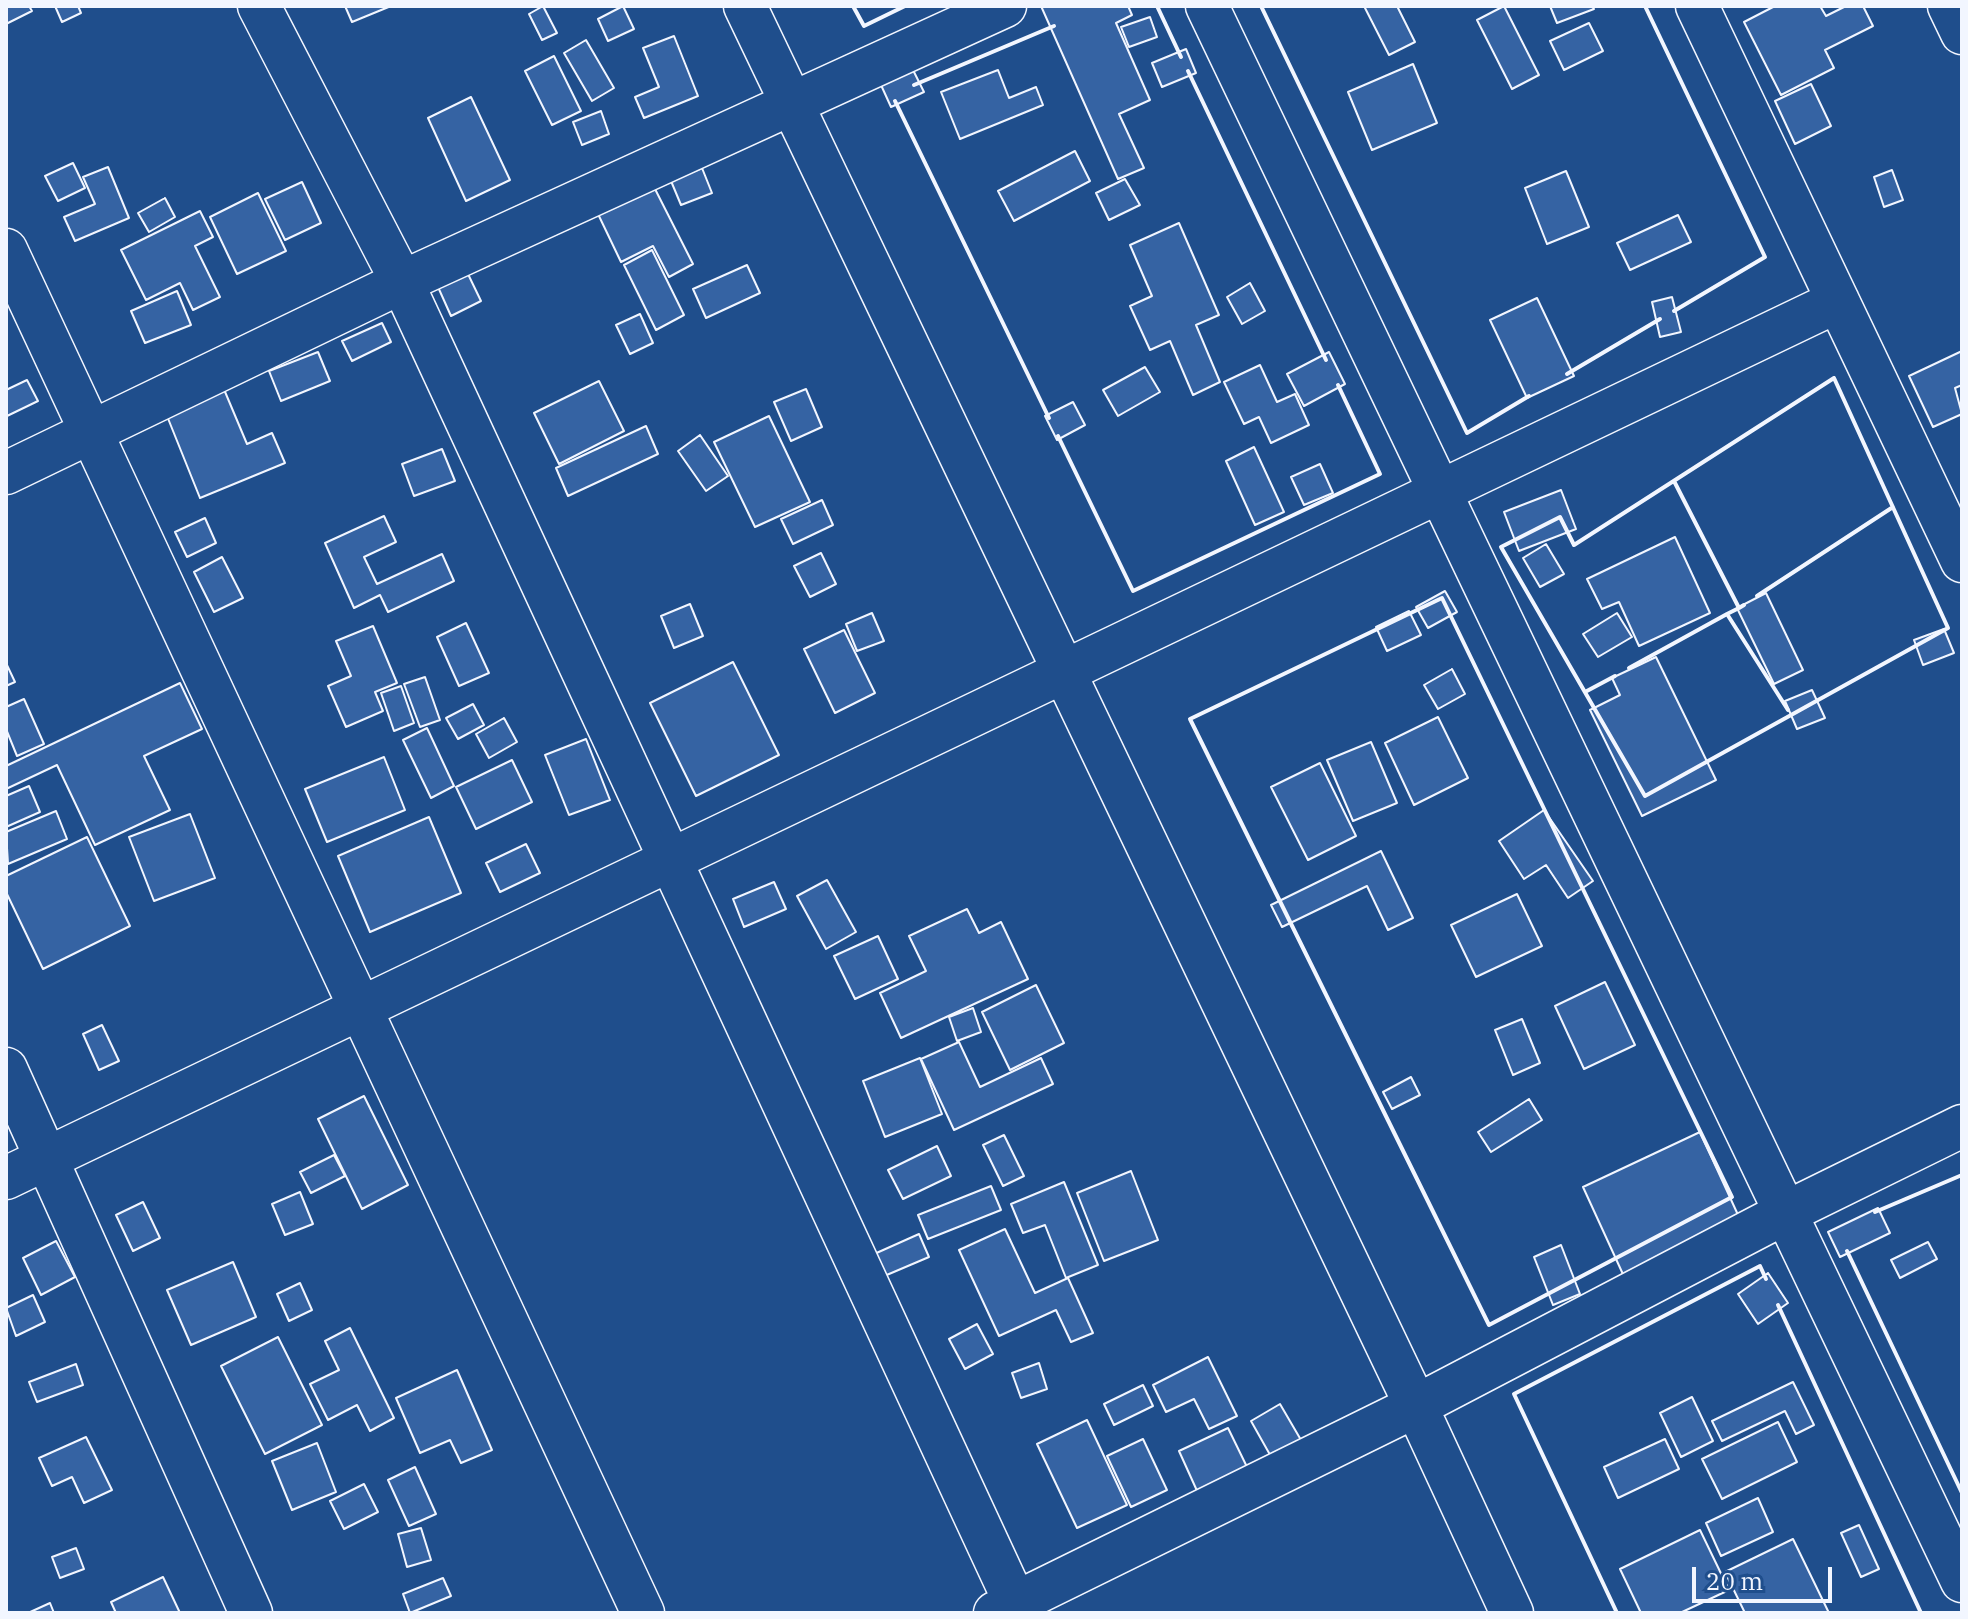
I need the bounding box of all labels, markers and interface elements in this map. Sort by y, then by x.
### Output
scale bar [1696,1551,1836,1601]
text: 20 m [1706,1565,1763,1597]

